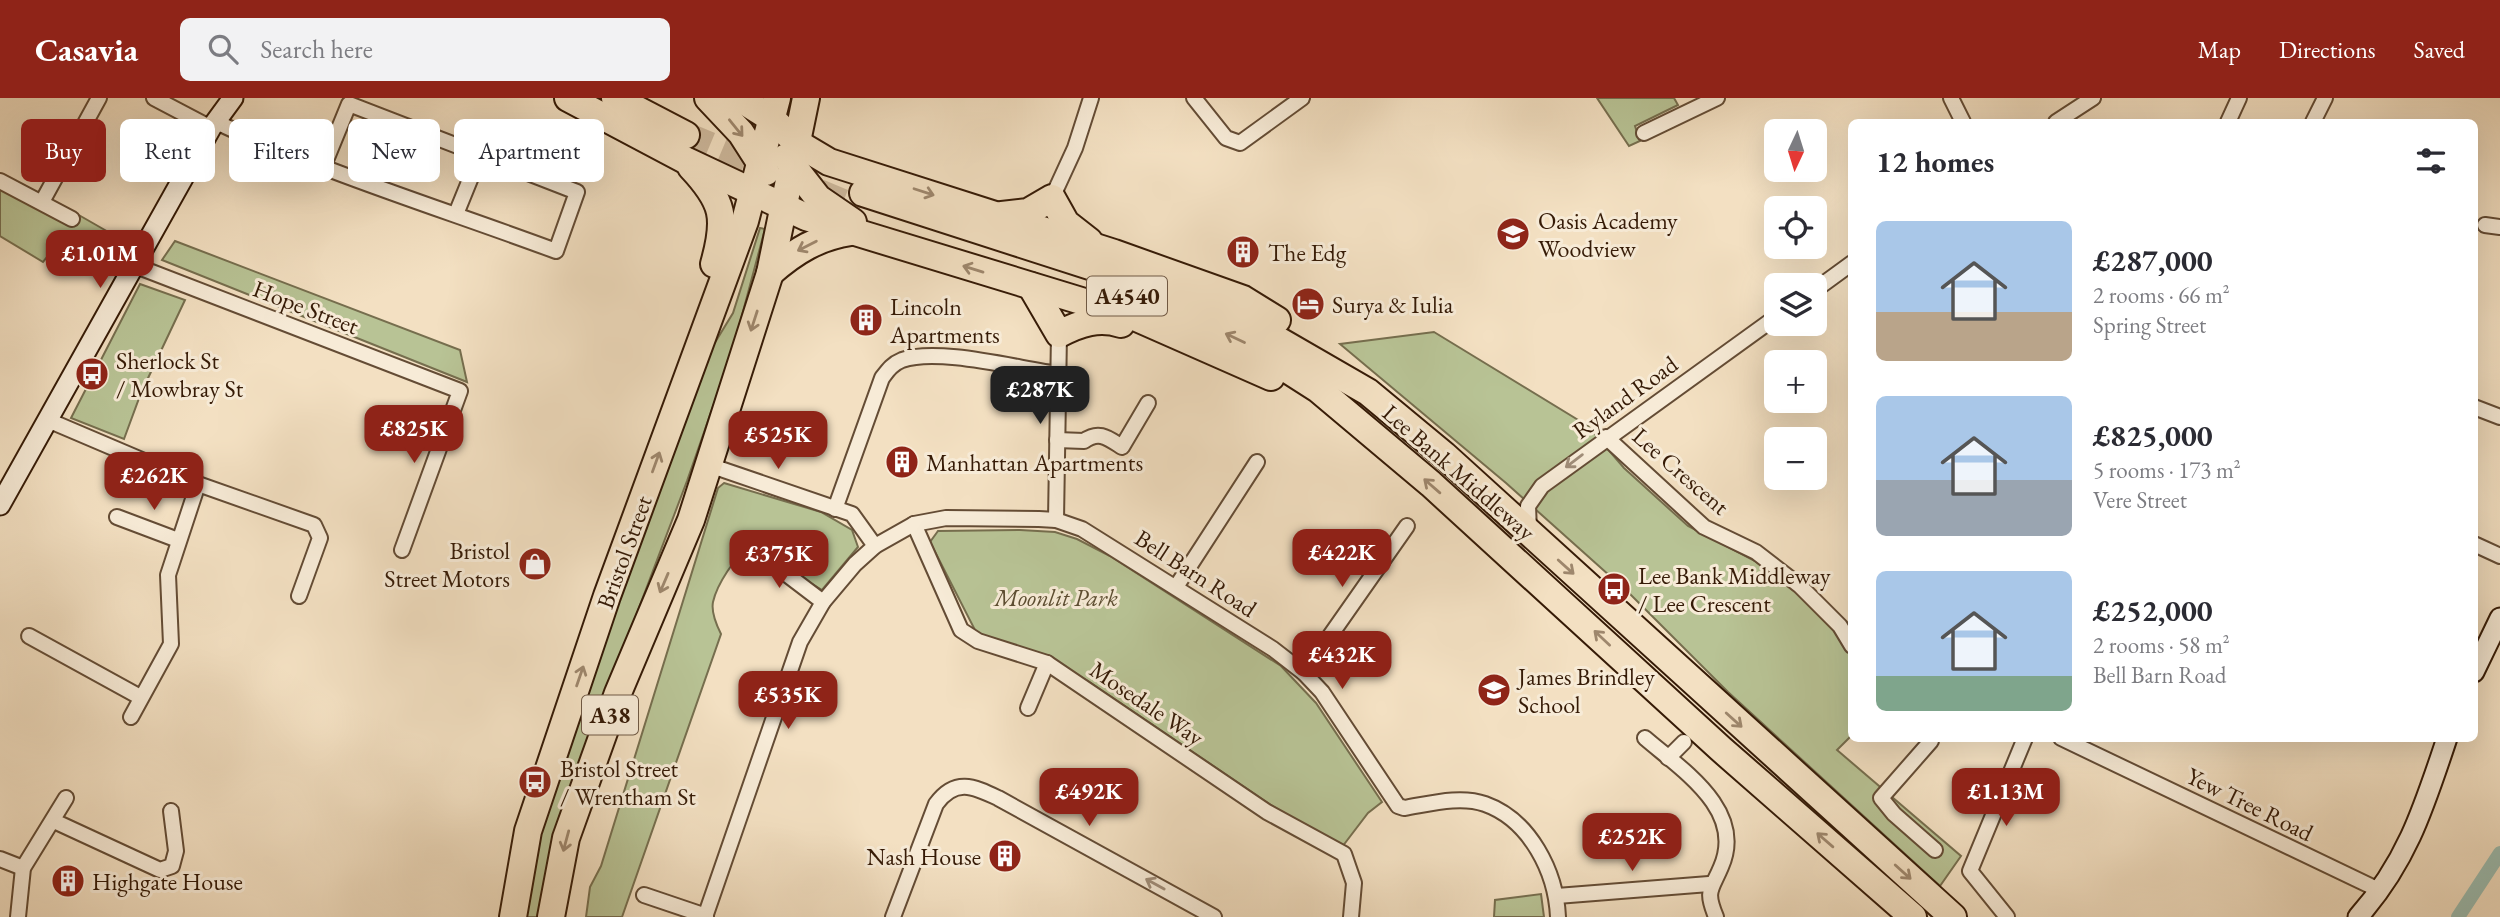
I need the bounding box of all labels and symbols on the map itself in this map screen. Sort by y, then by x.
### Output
one-way arrow [728,118,744,136]
north arrow [1764,119,1827,182]
one-way arrow [912,187,934,200]
place label: Oasis Academy Woodview [1538,205,1678,264]
school or university icon: Oasis Academy Woodview [1494,215,1532,253]
pin: £1.01M [43,230,157,290]
building icon: The Edg [1224,233,1262,271]
place label: The Edg [1268,237,1347,268]
one-way arrow [797,239,818,253]
one-way arrow [962,261,984,274]
street label: Hope Street [249,273,364,341]
road number: A4540 [1087,276,1167,316]
hotel icon: Surya & Iulia [1289,285,1327,323]
place label: Surya & Iulia [1332,289,1454,320]
place label: Lincoln Apartments [889,291,1000,350]
building icon: Lincoln Apartments [847,301,885,339]
one-way arrow [747,310,760,332]
one-way arrow [1225,331,1246,344]
place label: Sherlock St / Mowbray St [116,345,244,404]
street label: Ryland Road [1566,348,1684,446]
bus stop icon: Sherlock St / Mowbray St [73,355,111,393]
pin: £287K [991,366,1089,426]
street label: Lee Bank Middleway [1376,397,1542,547]
pin: £825K [365,406,463,465]
pin: £525K [729,412,827,471]
street label: Lee Crescent [1626,420,1736,522]
building icon: Manhattan Apartments [883,443,921,481]
place label: Manhattan Apartments [926,447,1143,478]
pin: £262K [105,452,203,512]
one-way arrow [651,452,663,474]
one-way arrow [1565,454,1584,469]
one-way arrow [1424,478,1442,494]
street label: Bristol Street [589,491,659,613]
street label: Bell Barn Road [1129,522,1264,624]
pin: £422K [1293,530,1391,589]
pin: £375K [730,531,828,590]
place label: Bristol Street Motors [384,535,510,594]
shop icon: Bristol Street Motors [516,545,554,583]
one-way arrow [1557,559,1574,576]
place label: Lee Bank Middleway / Lee Crescent [1638,560,1831,619]
bus stop icon: Lee Bank Middleway / Lee Crescent [1595,570,1633,608]
one-way arrow [657,571,670,593]
park label: Moonlit Park [992,582,1118,613]
one-way arrow [1593,630,1611,646]
pin: £432K [1293,632,1391,691]
street label: Mosedale Way [1084,654,1210,753]
place label: James Brindley School [1516,661,1655,720]
one-way arrow [575,666,587,688]
school or university icon: James Brindley School [1475,671,1513,709]
pin: £535K [739,672,837,731]
road number: A38 [582,695,638,734]
one-way arrow [1725,712,1743,728]
place label: Bristol Street / Wrentham St [560,753,696,812]
street label: Yew Tree Road [2182,760,2319,848]
bus stop icon: Bristol Street / Wrentham St [516,763,554,801]
pin: £492K [1040,768,1138,828]
pin: £1.13M [1949,768,2063,828]
pin: £252K [1583,814,1681,873]
one-way arrow [558,830,571,852]
one-way arrow [1816,832,1834,848]
building icon: Nash House [986,837,1024,875]
place label: Nash House [866,841,981,872]
building icon: Highgate House [49,862,87,900]
one-way arrow [1894,864,1911,881]
place label: Highgate House [92,866,243,897]
one-way arrow [1145,877,1165,891]

